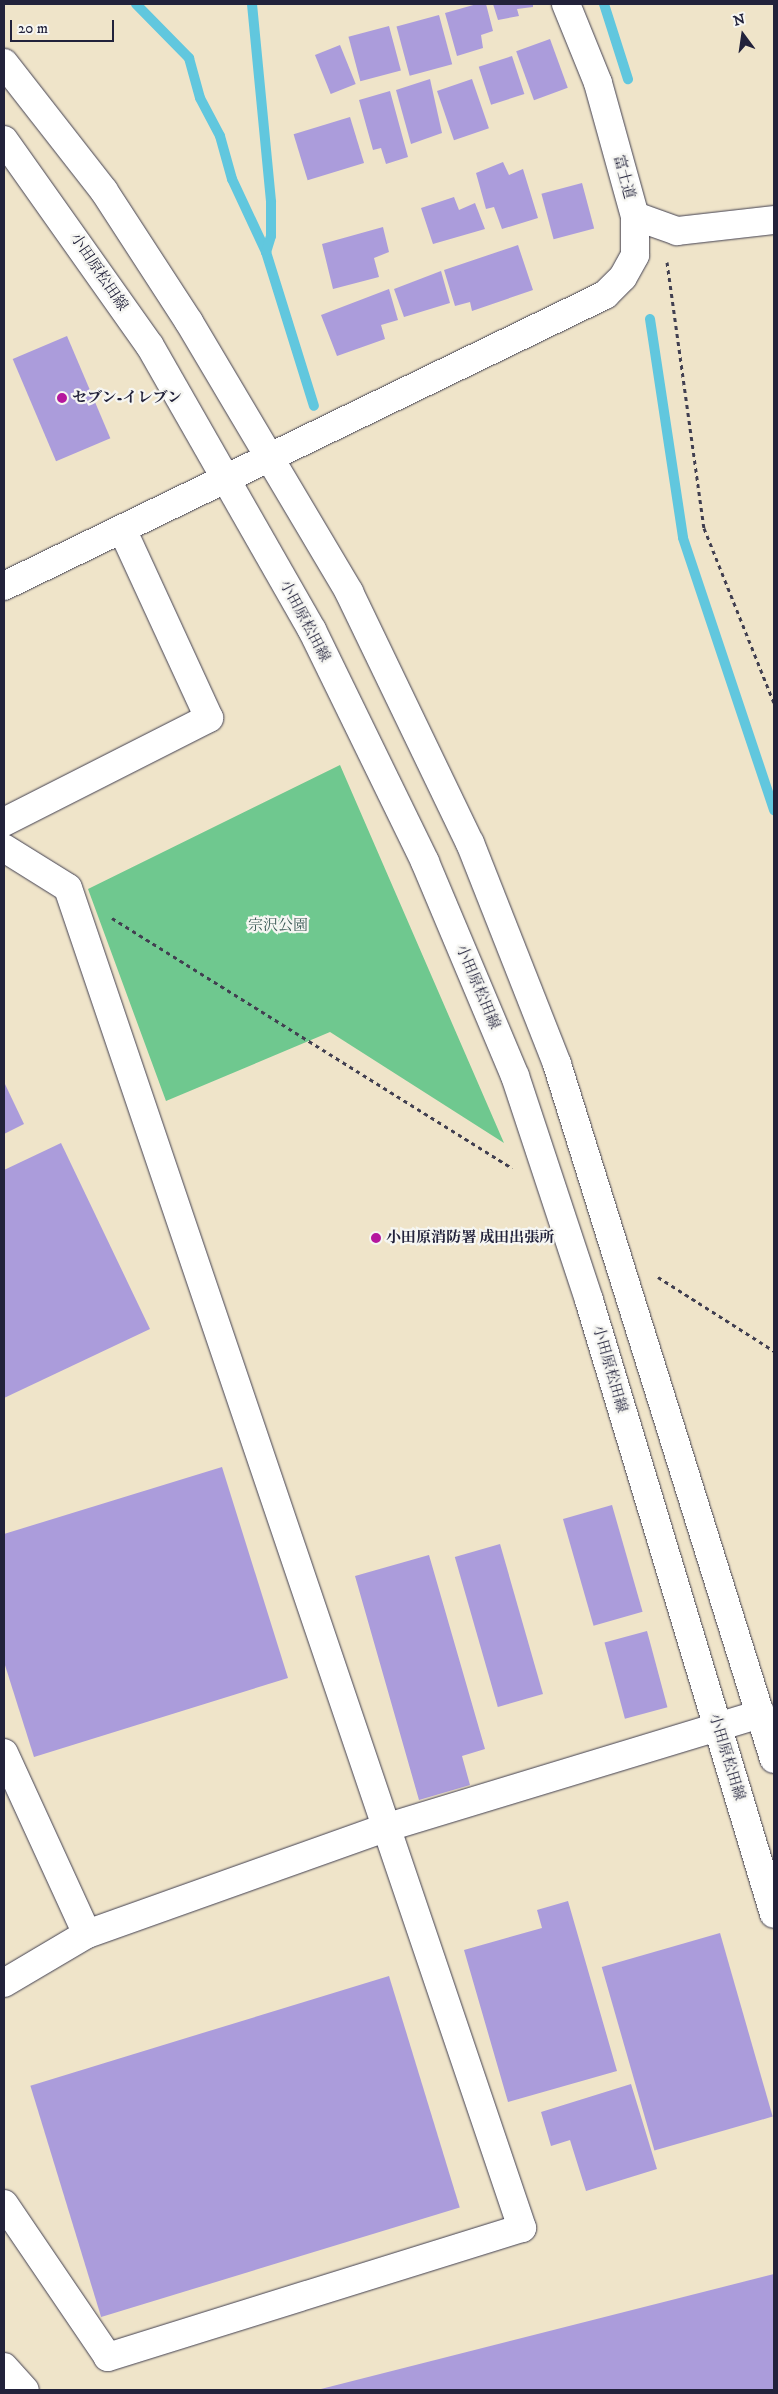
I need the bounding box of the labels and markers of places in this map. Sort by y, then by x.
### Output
place label: セブン-イレブン [72,389,183,407]
marker: セブン-イレブン [56,392,68,404]
place label: 小田原消防署 成田出張所 [386,1229,554,1247]
marker: 小田原消防署 成田出張所 [370,1232,382,1244]

